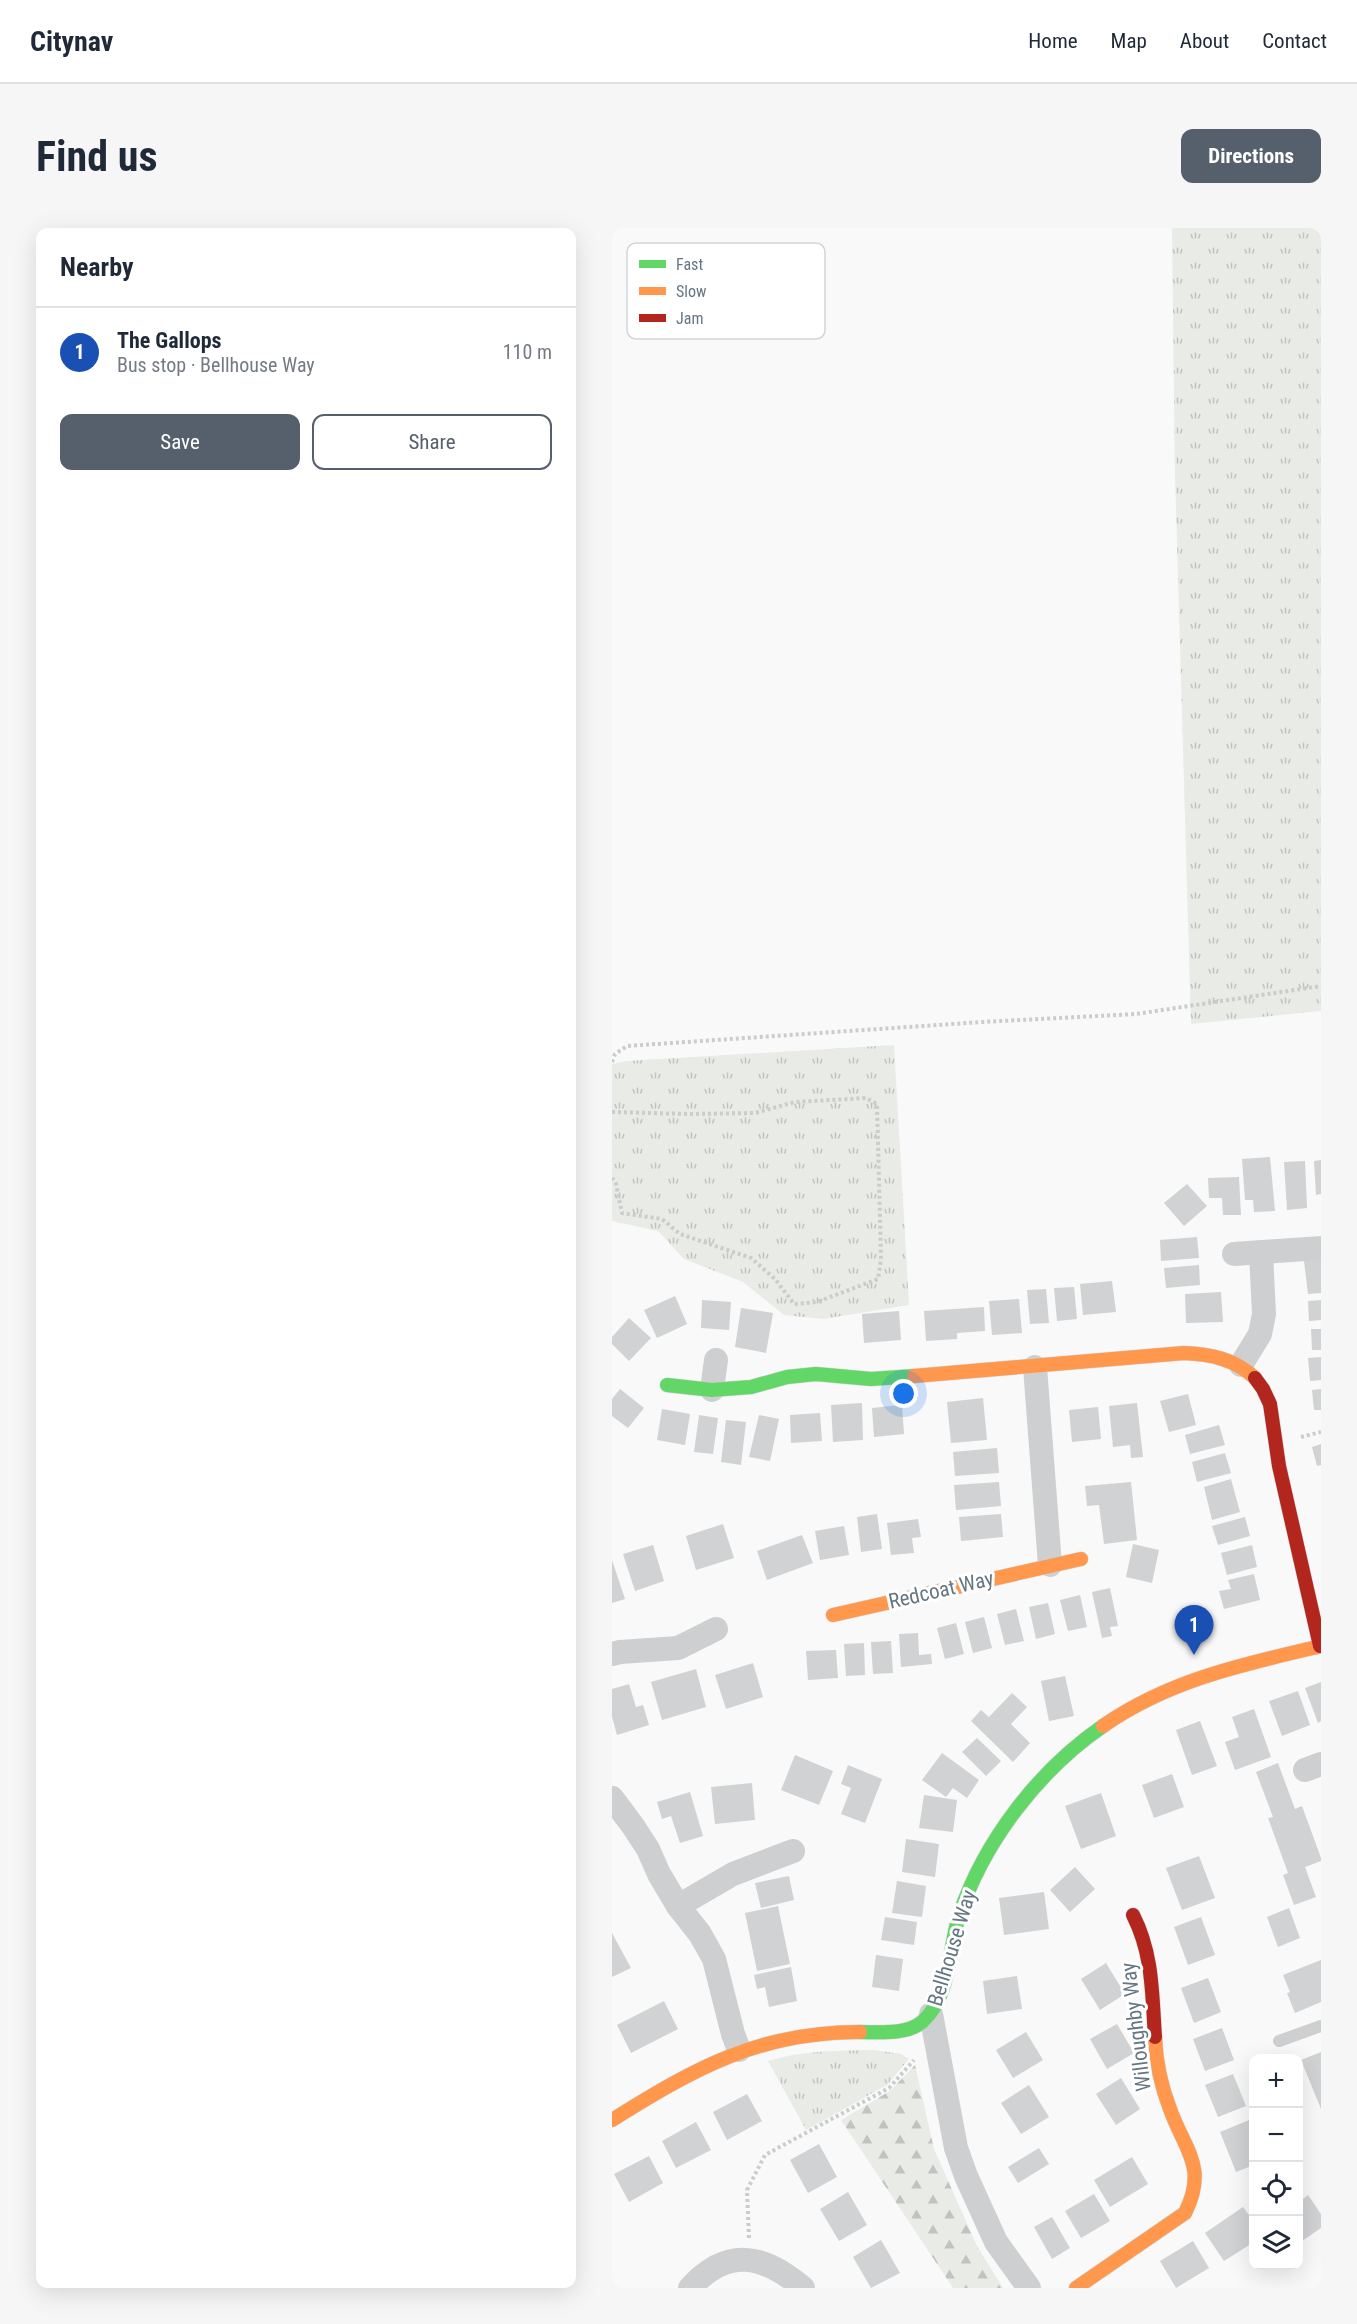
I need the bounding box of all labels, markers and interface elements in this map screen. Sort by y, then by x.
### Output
text: Citynav [30,25,113,58]
text: Home [1028,29,1078,53]
text: Map [1111,29,1147,53]
text: About [1180,29,1229,53]
text: Contact [1262,29,1327,53]
button: Directions [1181,129,1321,183]
text: Find us [36,132,157,181]
legend [627,243,825,339]
text: Nearby [60,252,134,282]
text: Fast [676,255,703,274]
text: Slow [676,282,706,301]
text: Jam [676,309,703,328]
text: The Gallops [117,328,222,353]
text: 1 [74,340,85,364]
text: 110 m [503,340,552,364]
text: Bus stop · Bellhouse Way [117,353,315,377]
button: Save [60,414,300,470]
button: Share [312,414,552,470]
your location [889,1379,918,1408]
street label: Redcoat Way [886,1566,996,1614]
pin: 1 [1174,1606,1214,1655]
street label: Bellhouse Way [923,1887,981,2009]
street label: Willoughby Way [1116,1961,1156,2093]
map controls [1249,2054,1303,2270]
button: + [1249,2054,1303,2108]
button: − [1249,2108,1303,2162]
button: locate [1249,2162,1303,2216]
button: layers [1249,2216,1303,2270]

